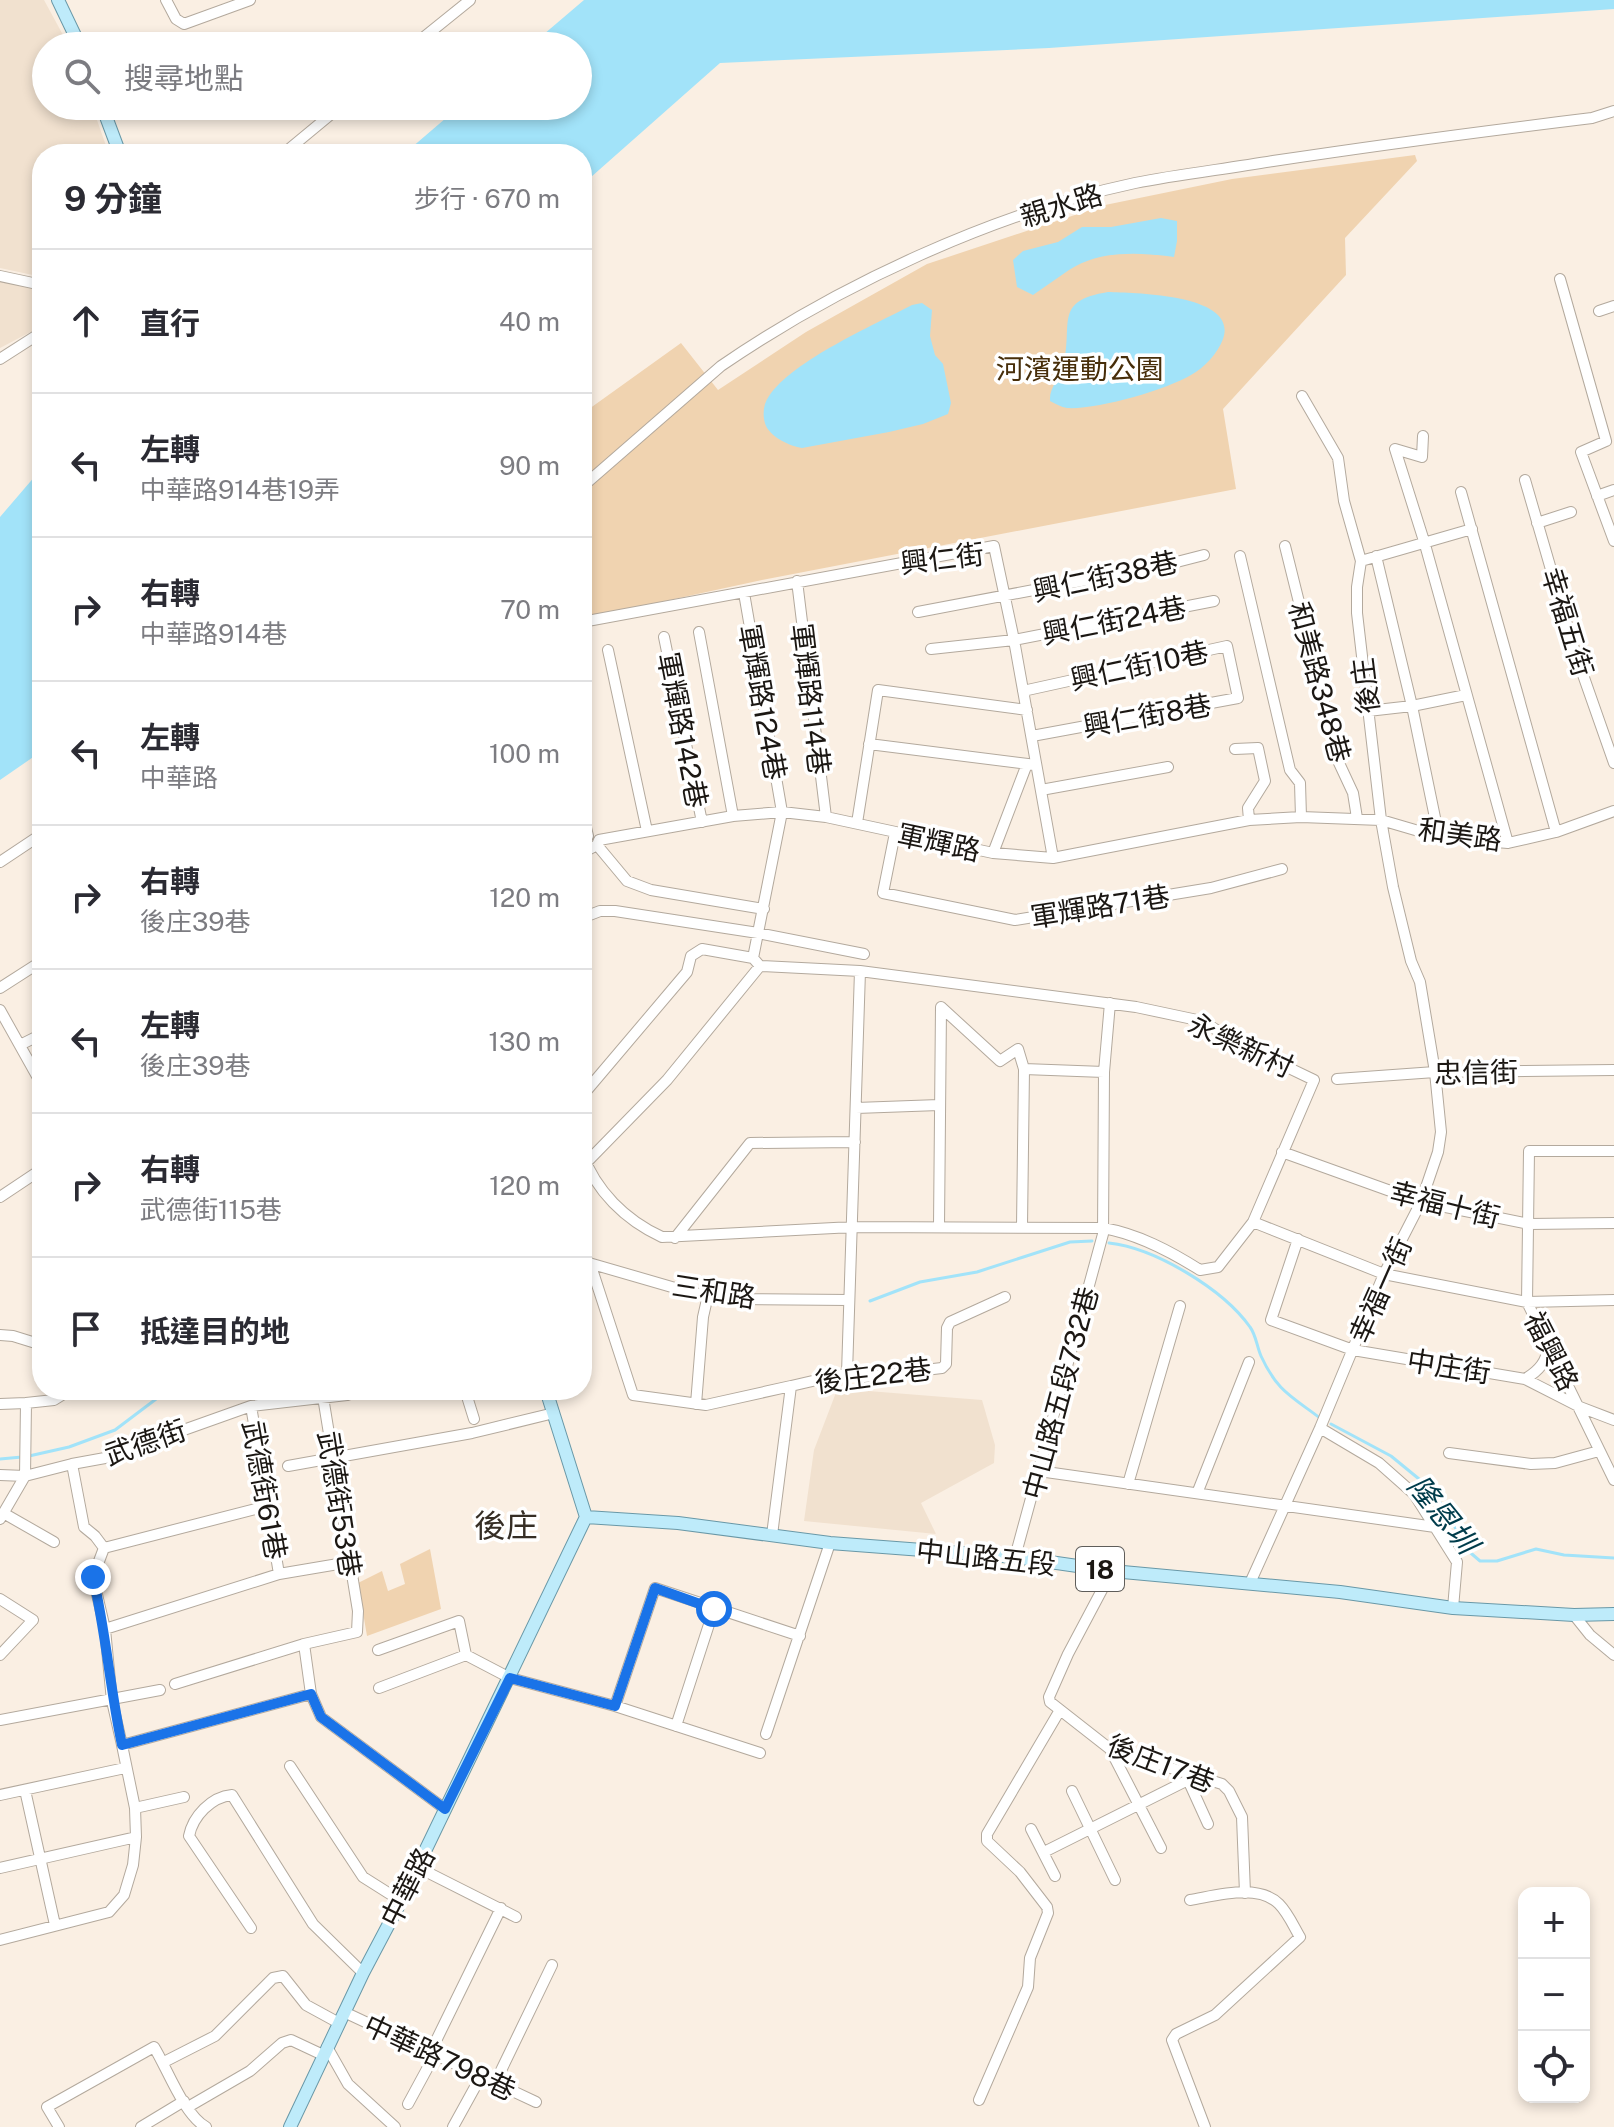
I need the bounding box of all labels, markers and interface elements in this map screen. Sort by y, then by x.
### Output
search box [32,32,592,120]
icon: search [60,54,104,98]
text: 搜尋地點 [124,60,244,96]
street label: 親水路 [1016,177,1106,233]
text: 9 分鐘 [64,179,162,219]
text: 步行 · 670 m [414,183,560,214]
icon: ahead [64,299,108,343]
text: 直行 [140,305,200,341]
text: 40 m [499,306,560,337]
park label: 河濱運動公園 [996,352,1164,385]
text: 左轉 [140,431,200,467]
icon: left [64,443,108,487]
text: 90 m [499,450,560,481]
text: 中華路914巷19弄 [140,474,340,505]
street label: 興仁街 [898,537,986,579]
street label: 興仁街38巷 [1029,545,1181,607]
street label: 幸福五街 [1536,564,1600,680]
text: 右轉 [140,575,200,611]
icon: right [64,587,108,631]
street label: 興仁街24巷 [1039,590,1189,650]
text: 70 m [500,594,560,625]
street label: 和美路348巷 [1283,598,1357,766]
text: 中華路914巷 [140,618,287,649]
street label: 軍輝路124巷 [733,621,793,783]
street label: 軍輝路114巷 [785,621,837,777]
street label: 興仁街10巷 [1067,634,1211,696]
street label: 軍輝路142巷 [652,649,714,811]
street label: 後庄 [1345,656,1385,716]
street label: 興仁街8巷 [1080,687,1214,743]
text: 左轉 [140,719,200,755]
icon: left [64,731,108,775]
text: 100 m [489,738,560,769]
text: 中華路 [140,762,218,793]
street label: 和美路 [1416,812,1504,856]
street label: 軍輝路 [894,817,984,867]
text: 右轉 [140,863,200,899]
icon: right [64,875,108,919]
street label: 軍輝路71巷 [1028,879,1172,933]
text: 120 m [489,882,560,913]
text: 後庄39巷 [140,906,250,937]
street label: 永樂新村 [1183,1006,1299,1084]
text: 左轉 [140,1007,200,1043]
icon: left [64,1019,108,1063]
text: 130 m [488,1026,560,1057]
text: 後庄39巷 [140,1050,250,1081]
street label: 忠信街 [1434,1055,1518,1089]
text: 右轉 [140,1151,200,1187]
icon: right [64,1163,108,1207]
text: 120 m [489,1170,560,1201]
street label: 幸福十街 [1387,1174,1503,1234]
text: 武德街115巷 [140,1194,282,1225]
street label: 幸福一街 [1342,1232,1418,1348]
street label: 三和路 [670,1268,758,1314]
street label: 中山路五段732巷 [1016,1283,1104,1503]
street label: 福興路 [1518,1306,1586,1396]
icon: arrive [64,1307,108,1351]
text: 抵達目的地 [140,1313,290,1349]
street label: 中庄街 [1405,1343,1493,1389]
street label: 後庄22巷 [813,1351,933,1399]
street label: 武德街 [100,1413,190,1471]
street label: 武德街61巷 [237,1418,293,1562]
street label: 武德街53巷 [312,1429,368,1579]
water label: 隆恩圳 [1401,1468,1488,1563]
district label: 後庄 [474,1507,538,1544]
street label: 中山路五段 [915,1533,1057,1581]
road number: 18 [1076,1547,1124,1591]
route end [75,1559,111,1595]
route start [696,1591,732,1627]
street label: 後庄17巷 [1103,1727,1219,1799]
street label: 中華路 [373,1842,441,1932]
map controls [1518,1887,1590,2103]
button: + [1518,1887,1590,1959]
button: − [1518,1959,1590,2031]
street label: 中華路798巷 [359,2007,521,2107]
button: locate [1518,2031,1590,2103]

